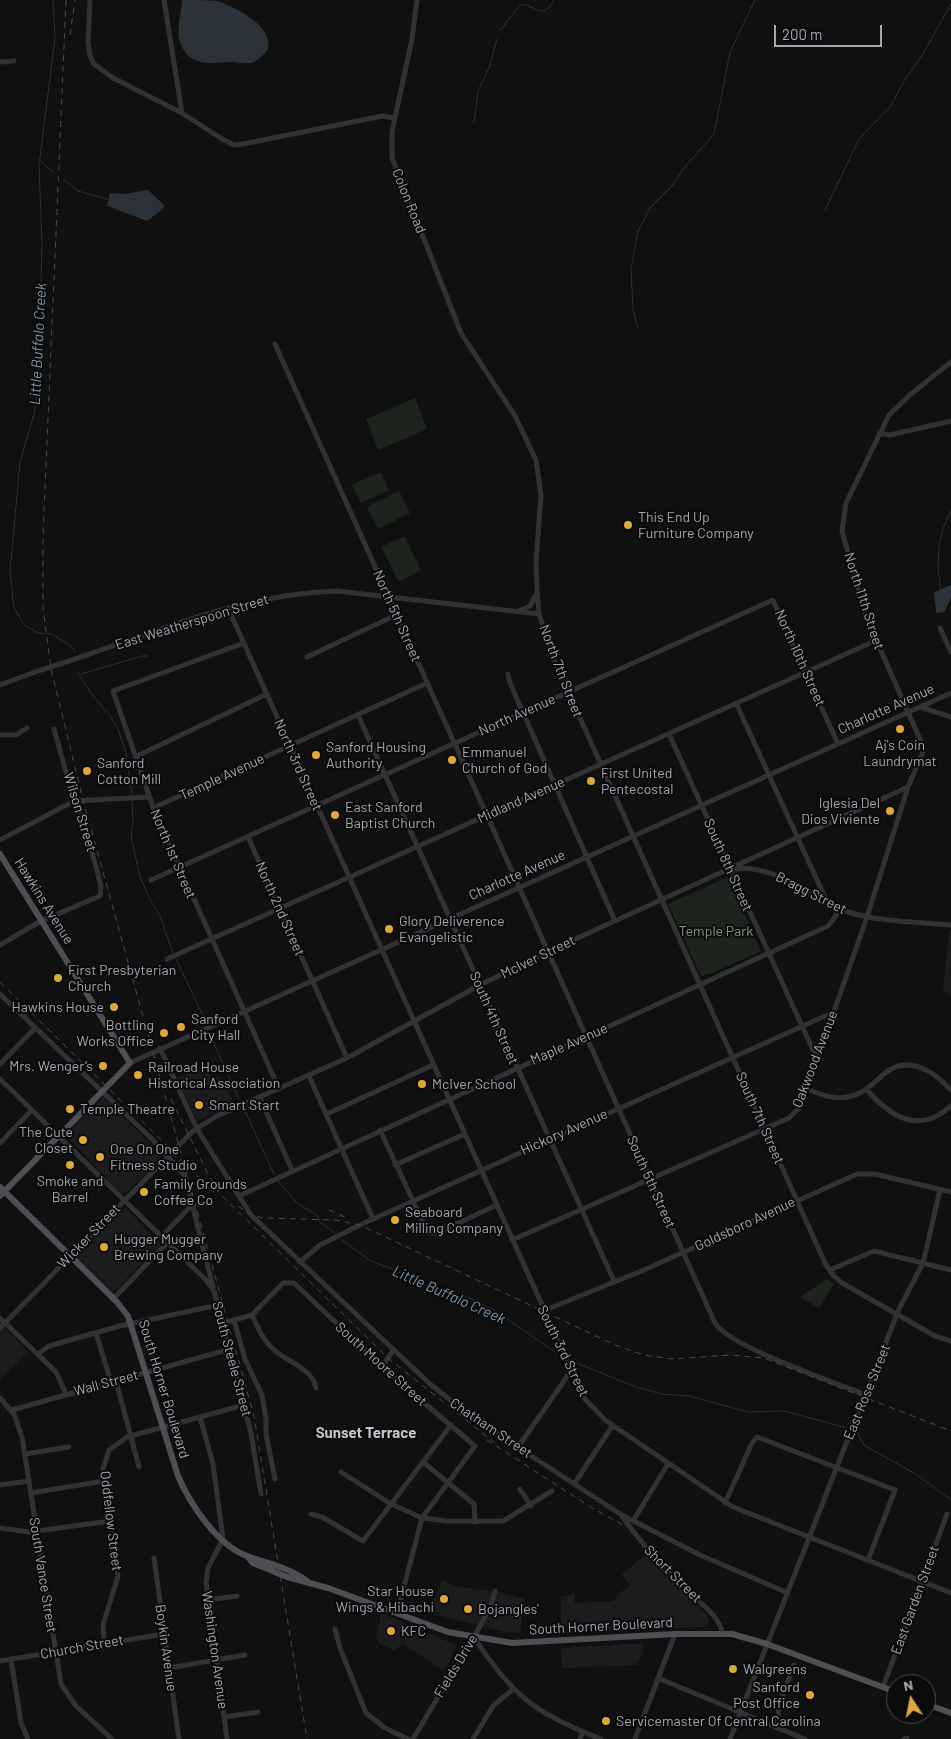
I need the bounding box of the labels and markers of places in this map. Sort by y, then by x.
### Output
place label: This End Up Furniture Company [638,509,754,542]
marker: This End Up Furniture Company [622,519,634,531]
marker: Aj's Coin Laundrymat [894,723,906,735]
place label: Aj's Coin Laundrymat [863,737,937,770]
place label: Sanford Housing Authority [326,739,426,772]
place label: Emmanuel Church of God [462,744,547,776]
marker: Sanford Housing Authority [310,749,322,761]
marker: Emmanuel Church of God [446,754,458,766]
place label: Sanford Cotton Mill [97,755,161,788]
marker: Sanford Cotton Mill [81,765,93,777]
place label: First United Pentecostal [601,765,673,798]
marker: First United Pentecostal [585,775,597,787]
place label: Iglesia Del Dios Viviente [801,795,880,828]
place label: East Sanford Baptist Church [345,799,435,832]
marker: Iglesia Del Dios Viviente [884,805,896,817]
marker: East Sanford Baptist Church [329,809,341,821]
place label: Glory Deliverence Evangelistic [399,913,505,946]
marker: Glory Deliverence Evangelistic [383,923,395,935]
place label: First Presbyterian Church [68,962,176,994]
marker: First Presbyterian Church [52,972,64,984]
place label: Hawkins House [12,999,104,1015]
marker: Hawkins House [108,1001,120,1013]
place label: Sanford City Hall [191,1011,240,1044]
place label: Bottling Works Office [77,1017,154,1050]
marker: Sanford City Hall [175,1021,187,1033]
marker: Bottling Works Office [158,1027,170,1039]
place label: Mrs. Wenger’s [9,1058,93,1074]
place label: Railroad House Historical Association [148,1059,280,1092]
marker: Mrs. Wenger’s [97,1060,109,1072]
marker: Railroad House Historical Association [132,1069,144,1081]
place label: McIver School [432,1076,516,1092]
marker: McIver School [416,1078,428,1090]
place label: Smart Start [209,1097,280,1113]
marker: Smart Start [193,1099,205,1111]
place label: Temple Theatre [80,1101,175,1117]
marker: Temple Theatre [64,1103,76,1115]
place label: The Cute Closet [19,1124,73,1156]
marker: The Cute Closet [77,1134,89,1146]
place label: One On One Fitness Studio [110,1141,197,1174]
marker: One On One Fitness Studio [94,1151,106,1163]
marker: Smoke and Barrel [64,1159,76,1171]
place label: Smoke and Barrel [37,1173,103,1206]
place label: Family Grounds Coffee Co [154,1176,247,1208]
marker: Family Grounds Coffee Co [138,1186,150,1198]
place label: Seaboard Milling Company [405,1204,503,1236]
marker: Seaboard Milling Company [389,1214,401,1226]
place label: Hugger Mugger Brewing Company [114,1231,223,1264]
marker: Hugger Mugger Brewing Company [98,1241,110,1253]
place label: Star House Wings & Hibachi [336,1583,434,1615]
marker: Star House Wings & Hibachi [438,1593,450,1605]
place label: Bojangles' [478,1601,539,1617]
marker: Bojangles' [462,1603,474,1615]
place label: KFC [401,1623,426,1639]
marker: KFC [385,1625,397,1637]
place label: Walgreens [743,1661,807,1677]
marker: Walgreens [727,1663,739,1675]
place label: Sanford Post Office [733,1679,800,1711]
marker: Sanford Post Office [804,1689,816,1701]
place label: Servicemaster Of Central Carolina [616,1713,821,1729]
marker: Servicemaster Of Central Carolina [600,1715,612,1727]

